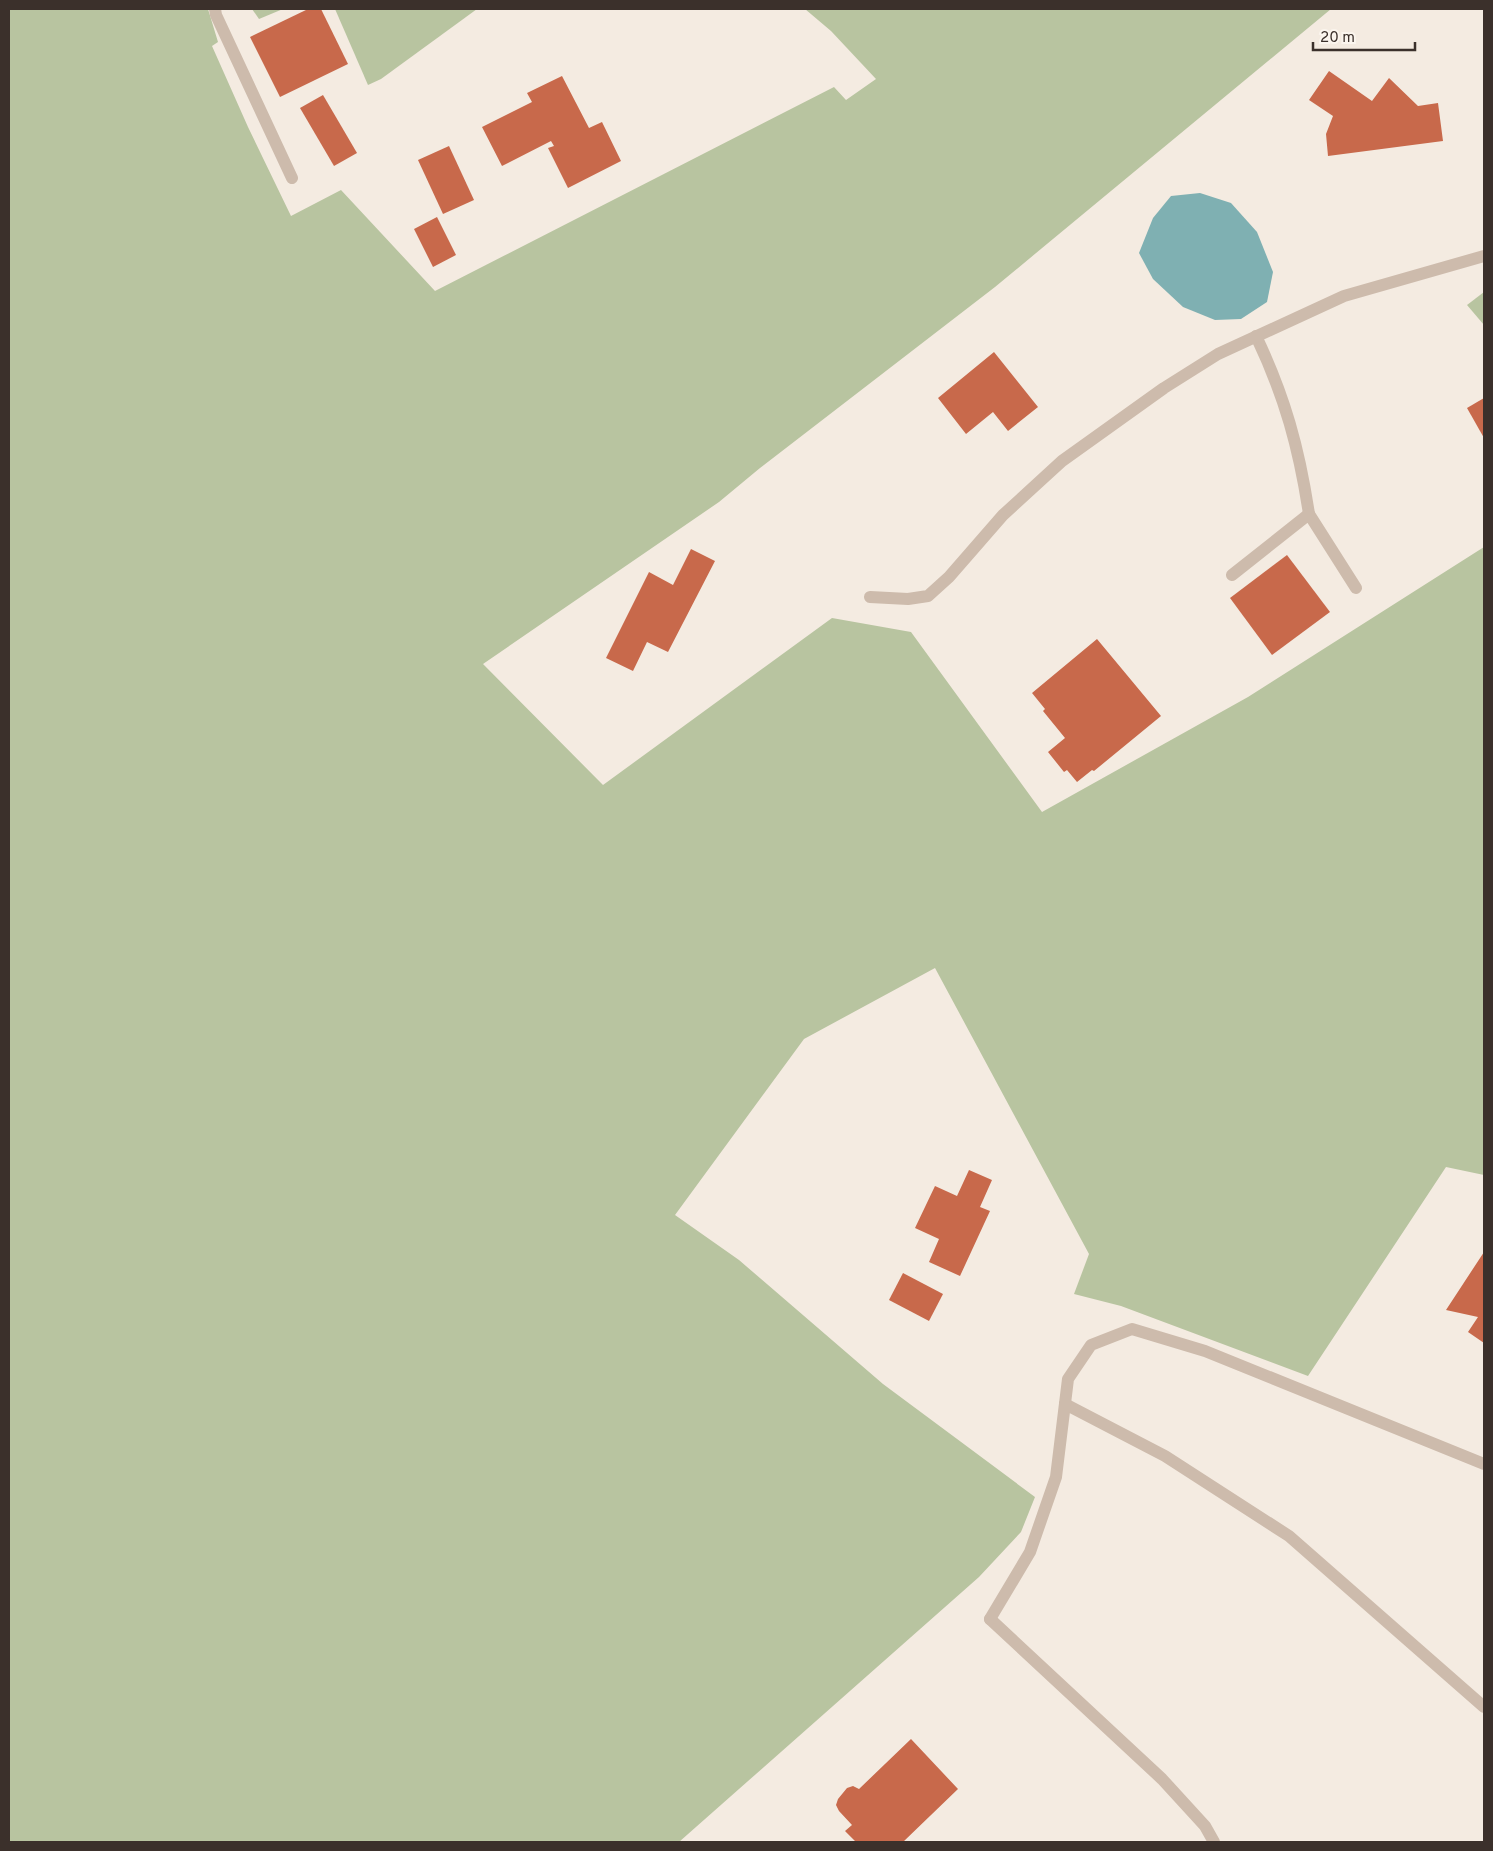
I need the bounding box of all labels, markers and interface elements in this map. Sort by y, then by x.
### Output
scale bar [1313,20,1416,52]
text: 20 m [1320,29,1355,48]

